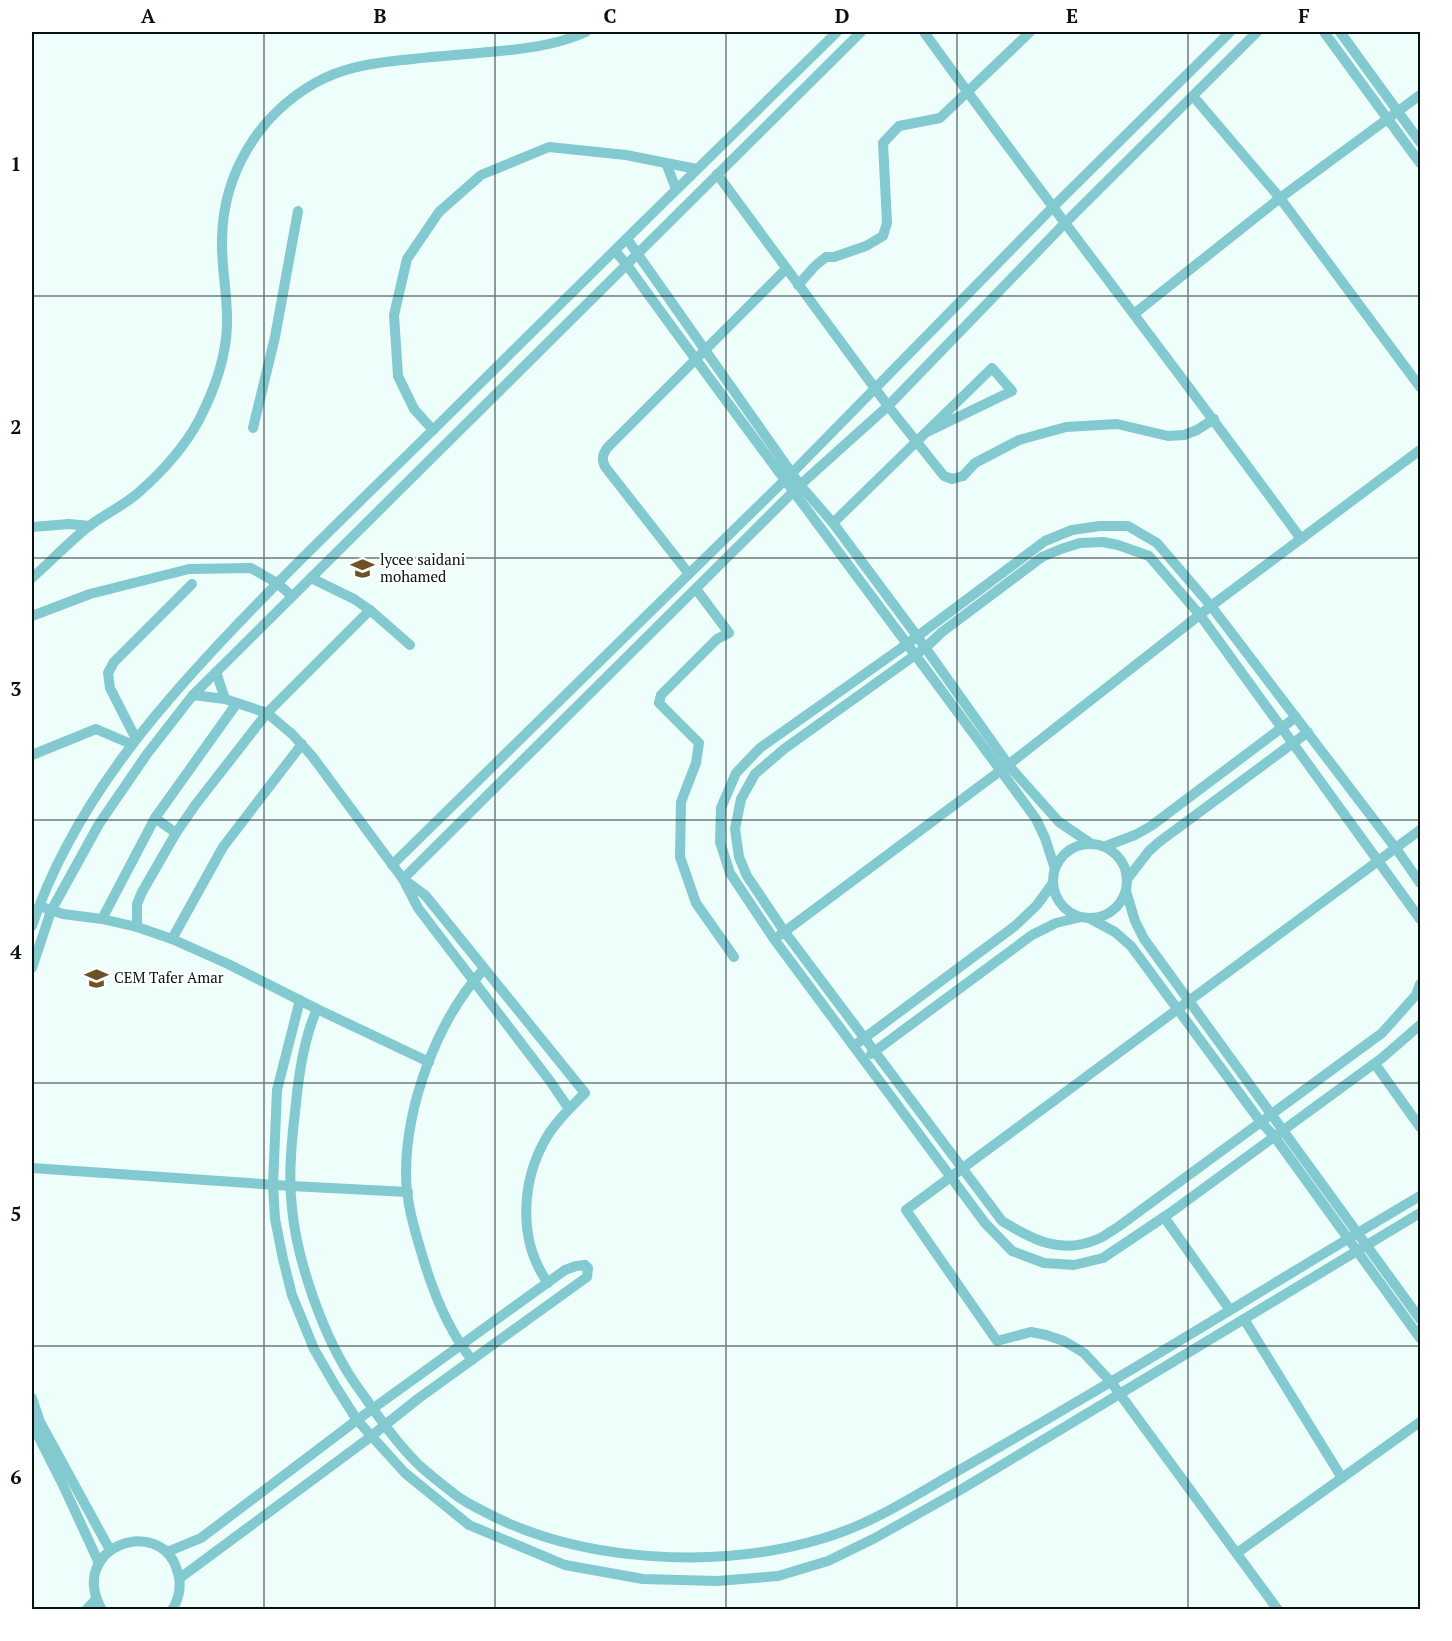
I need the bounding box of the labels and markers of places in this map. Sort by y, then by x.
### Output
place label: lycee saidani mohamed [380,549,465,586]
school or university icon: lycee saidani mohamed [349,556,375,582]
school or university icon: CEM Tafer Amar [83,965,109,991]
place label: CEM Tafer Amar [114,967,224,987]

